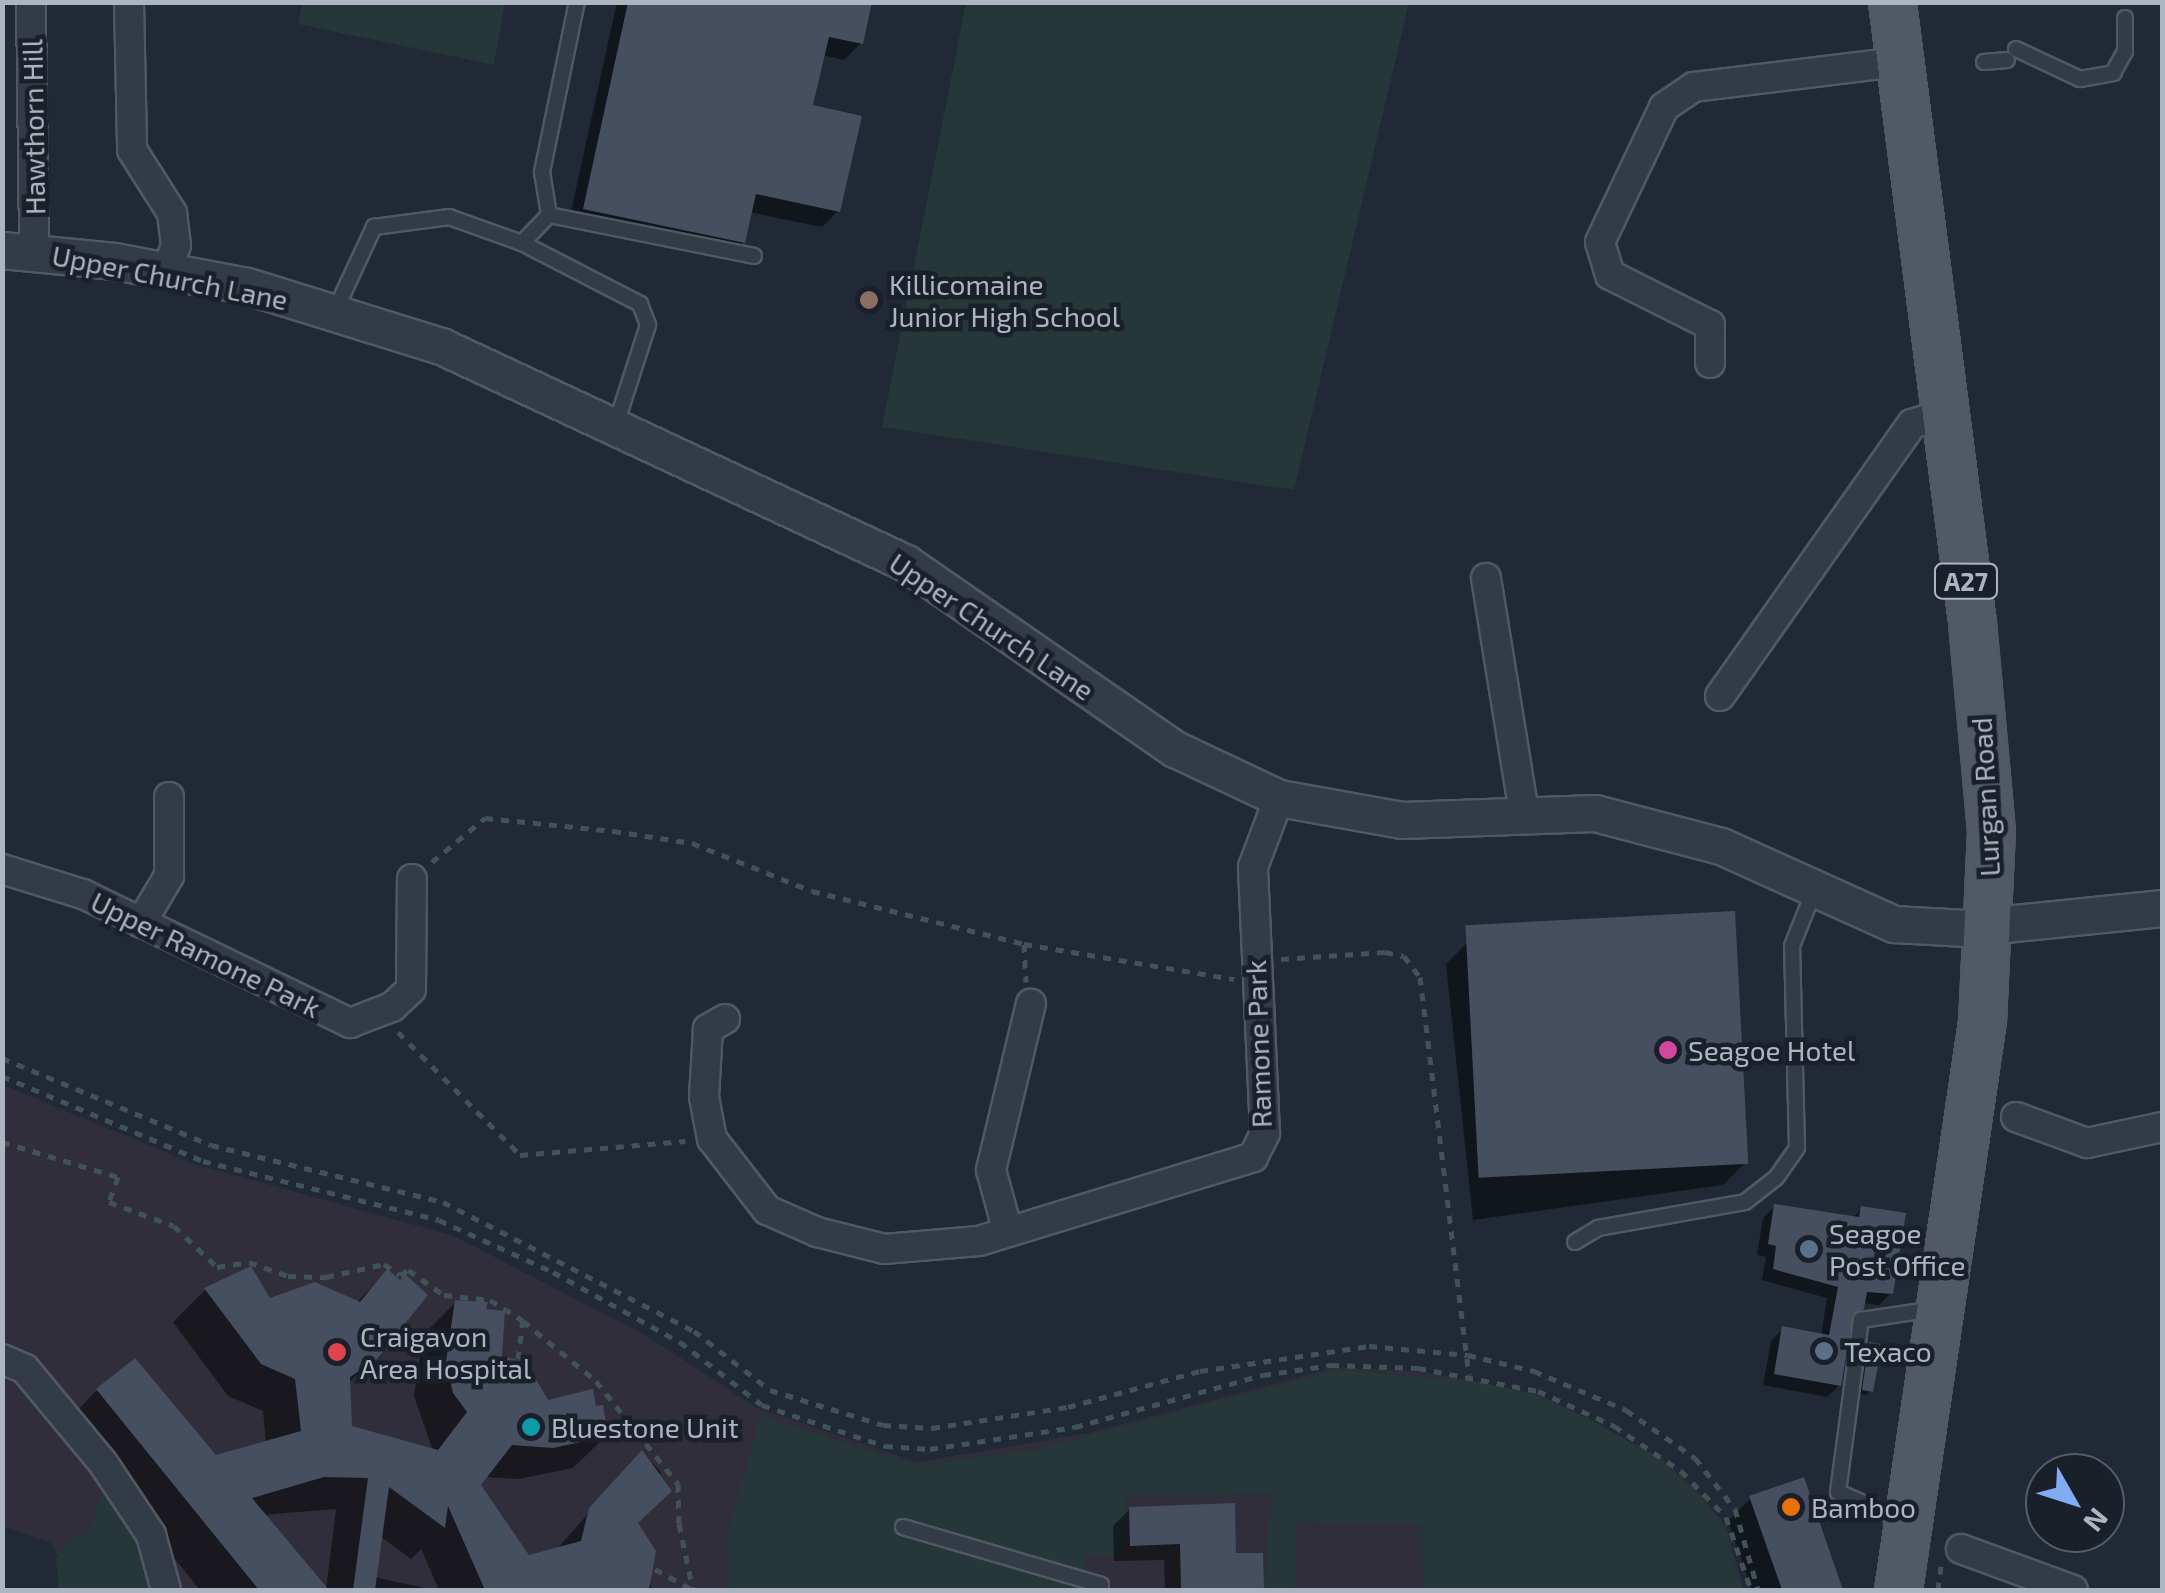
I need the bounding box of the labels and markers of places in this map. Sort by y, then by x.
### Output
place label: Killicomaine Junior High School [889,267,1121,333]
marker: Killicomaine Junior High School [858,289,880,311]
place label: Seagoe Hotel [1688,1033,1855,1067]
marker: Seagoe Hotel [1657,1039,1679,1061]
place label: Seagoe Post Office [1829,1216,1966,1282]
marker: Seagoe Post Office [1798,1238,1820,1260]
place label: Craigavon Area Hospital [360,1319,531,1385]
place label: Texaco [1844,1334,1932,1368]
marker: Craigavon Area Hospital [324,1339,350,1365]
marker: Texaco [1813,1340,1835,1362]
place label: Bluestone Unit [551,1410,739,1444]
marker: Bluestone Unit [520,1416,542,1438]
place label: Bamboo [1811,1490,1916,1524]
marker: Bamboo [1780,1496,1802,1518]

